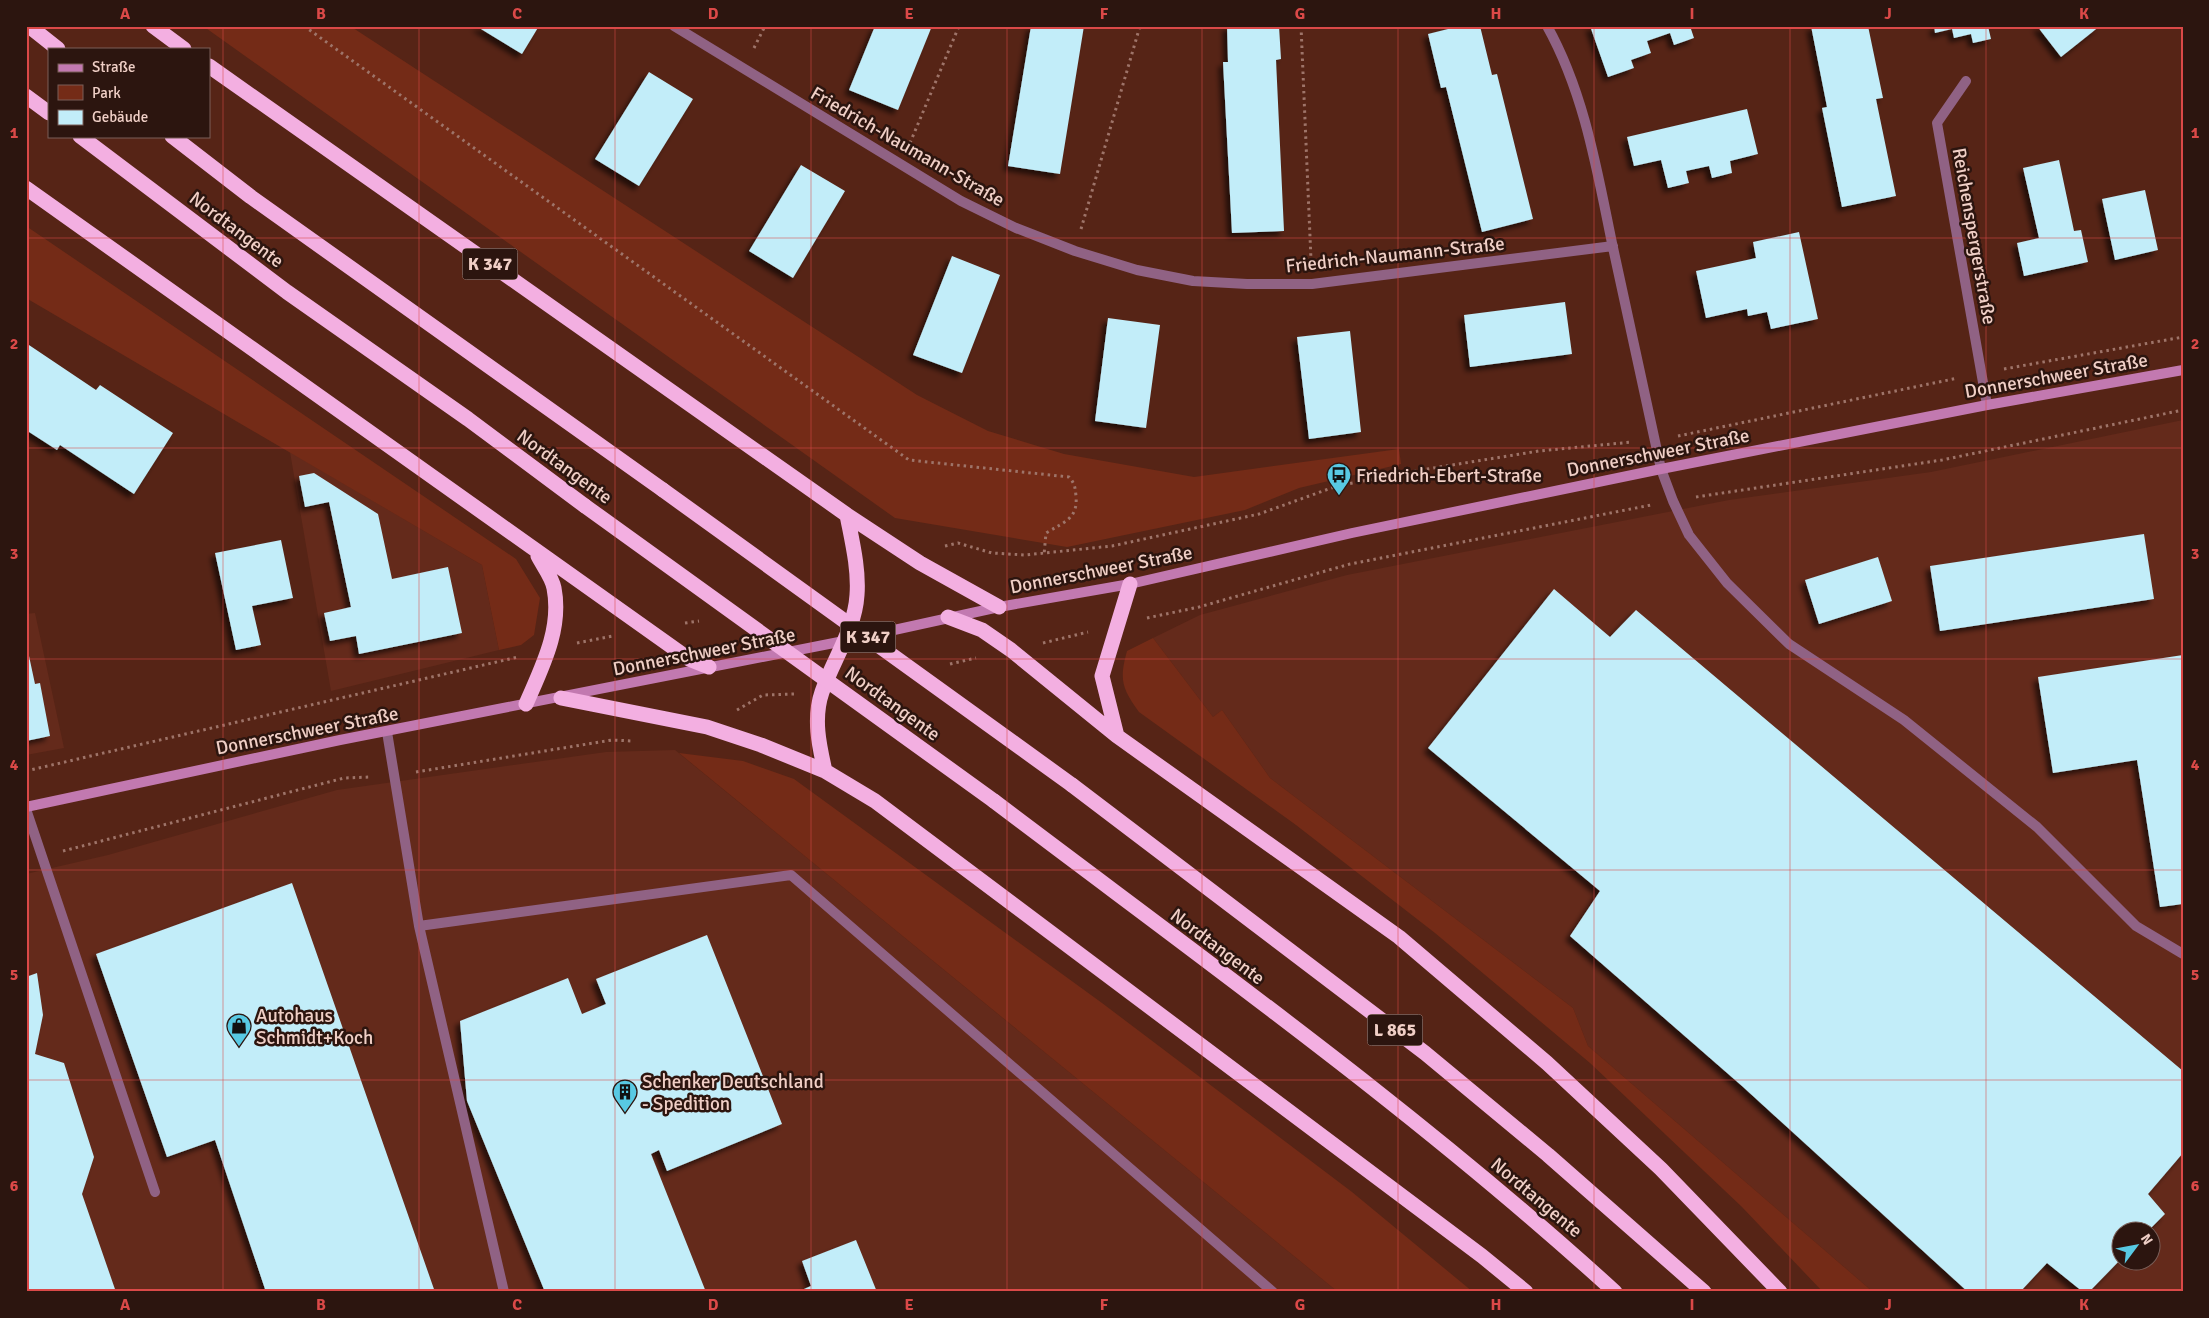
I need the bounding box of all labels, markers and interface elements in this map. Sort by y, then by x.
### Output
text: A [120,4,131,24]
text: B [316,4,326,24]
text: C [512,4,522,24]
text: D [708,4,719,24]
text: E [904,4,914,24]
text: F [1100,4,1109,24]
text: G [1295,4,1305,24]
text: H [1491,4,1501,24]
text: I [1689,4,1695,24]
text: J [1884,4,1892,24]
text: K [2079,4,2089,24]
legend [48,48,210,138]
text: Straße [92,58,136,76]
street label: Friedrich-Naumann-Straße [806,81,1009,212]
text: Park [92,84,121,102]
text: Gebäude [92,108,148,126]
text: 1 [10,123,19,143]
text: 1 [2191,123,2200,143]
street label: Reichenspergerstraße [1947,146,2001,326]
street label: Nordtangente [184,186,288,273]
street label: Friedrich-Naumann-Straße [1284,232,1506,278]
road number: K 347 [462,248,518,280]
text: 2 [10,334,18,354]
text: 2 [2191,334,2199,354]
street label: Donnerschweer Straße [1963,348,2150,404]
street label: Nordtangente [512,424,617,509]
street label: Donnerschweer Straße [1565,424,1752,482]
bus stop icon: Friedrich-Ebert-Straße [1326,462,1352,496]
place label: Friedrich-Ebert-Straße [1356,464,1542,488]
street label: Donnerschweer Straße [1008,541,1195,599]
text: 3 [10,544,18,564]
text: 3 [2191,544,2199,564]
road number: K 347 [840,622,896,652]
street label: Donnerschweer Straße [611,623,798,681]
street label: Nordtangente [840,661,945,746]
street label: Donnerschweer Straße [214,702,401,760]
text: 4 [10,755,19,775]
text: 4 [2191,755,2200,775]
street label: Nordtangente [1165,903,1269,990]
text: 5 [10,965,18,985]
text: 5 [2191,965,2199,985]
place label: Autohaus Schmidt+Koch [256,1004,373,1050]
shop icon: Autohaus Schmidt+Koch [226,1013,252,1047]
road number: L 865 [1368,1014,1422,1046]
place label: Schenker Deutschland - Spedition [642,1070,824,1116]
building icon: Schenker Deutschland - Spedition [612,1079,638,1113]
street label: Nordtangente [1486,1153,1587,1243]
text: 6 [10,1176,19,1196]
text: 6 [2191,1176,2200,1196]
north arrow [2112,1220,2162,1270]
text: N [2137,1231,2156,1248]
text: A [120,1295,131,1315]
text: B [316,1295,326,1315]
text: C [512,1295,522,1315]
text: D [708,1295,719,1315]
text: E [904,1295,914,1315]
text: F [1100,1295,1109,1315]
text: G [1295,1295,1305,1315]
text: H [1491,1295,1501,1315]
text: I [1689,1295,1695,1315]
text: J [1884,1295,1892,1315]
text: K [2079,1295,2089,1315]

